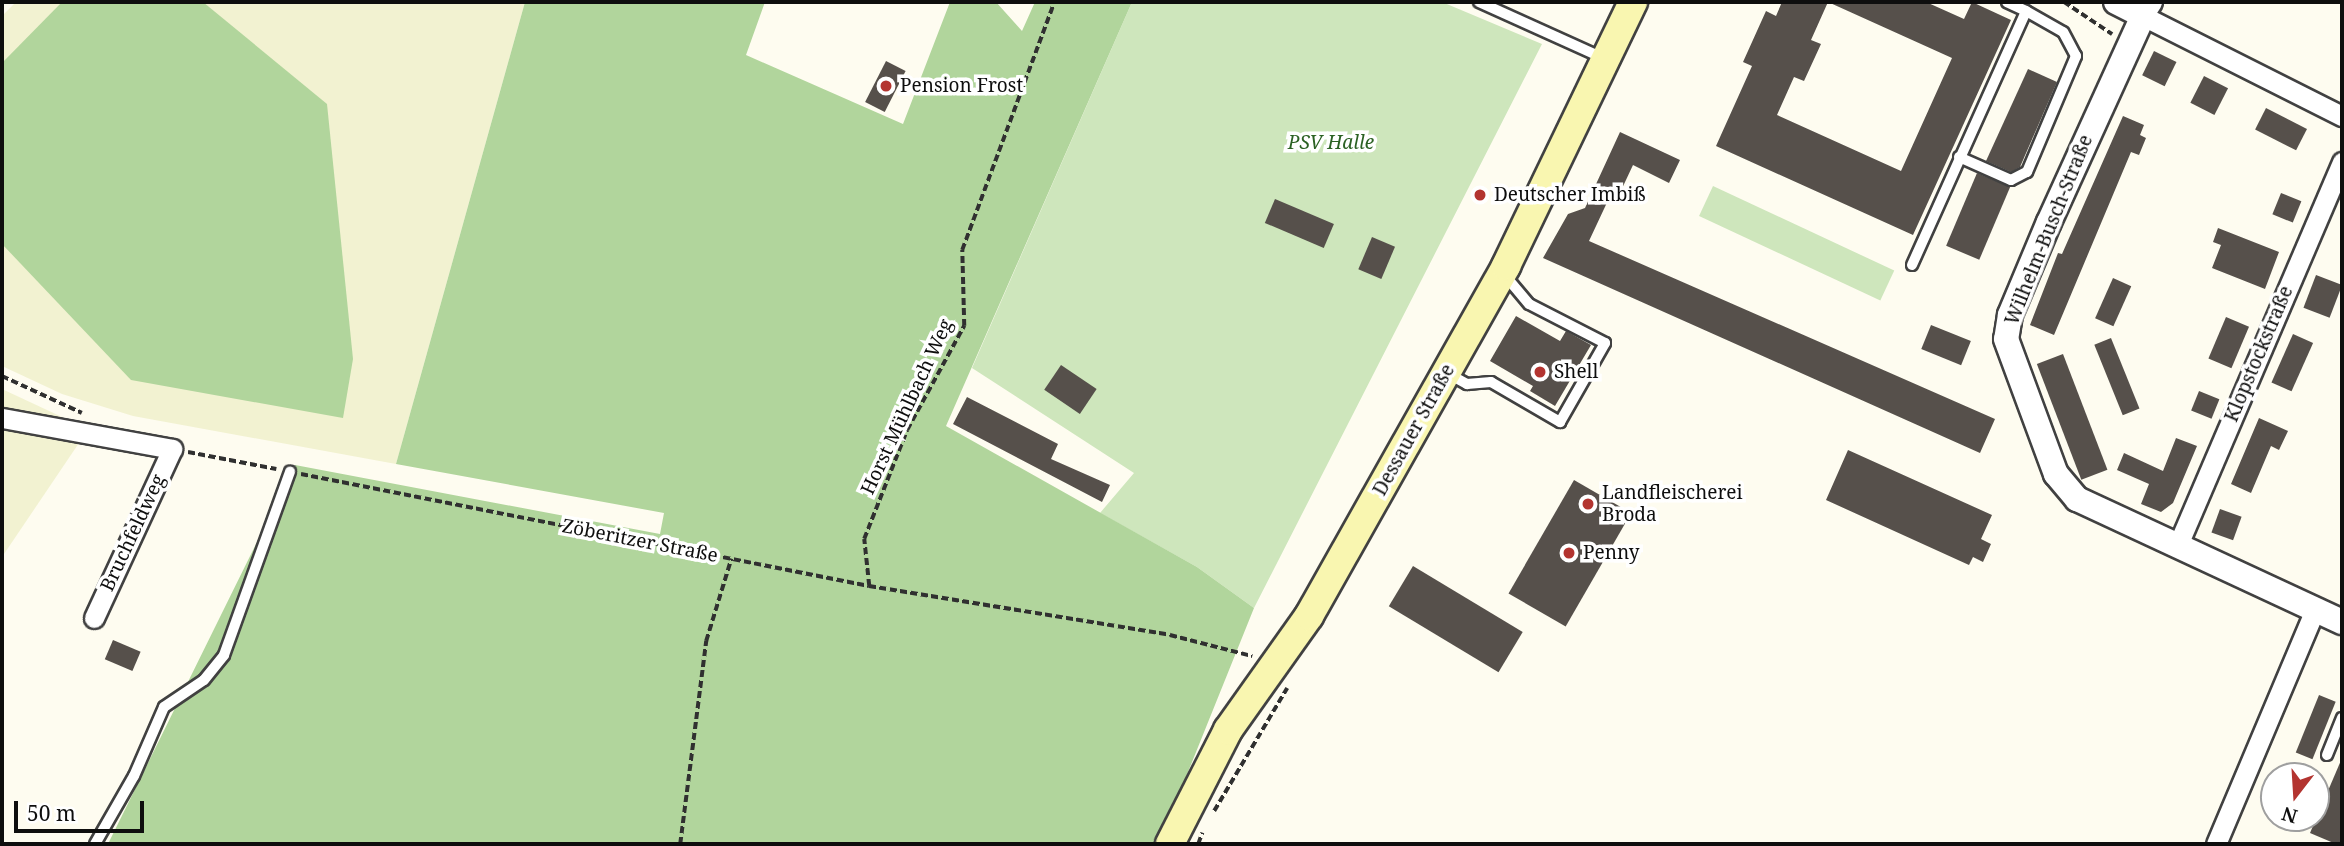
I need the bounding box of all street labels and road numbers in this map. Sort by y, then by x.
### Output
street label: Wilhelm-Busch-Straße [2000,132,2098,328]
street label: Klopstockstraße [2220,283,2298,425]
street label: Horst Mühlbach Weg [856,316,958,498]
street label: Dessauer Straße [1368,360,1460,500]
street label: Bruchfeldweg [96,471,170,595]
street label: Zöberitzer Straße [560,515,720,567]

